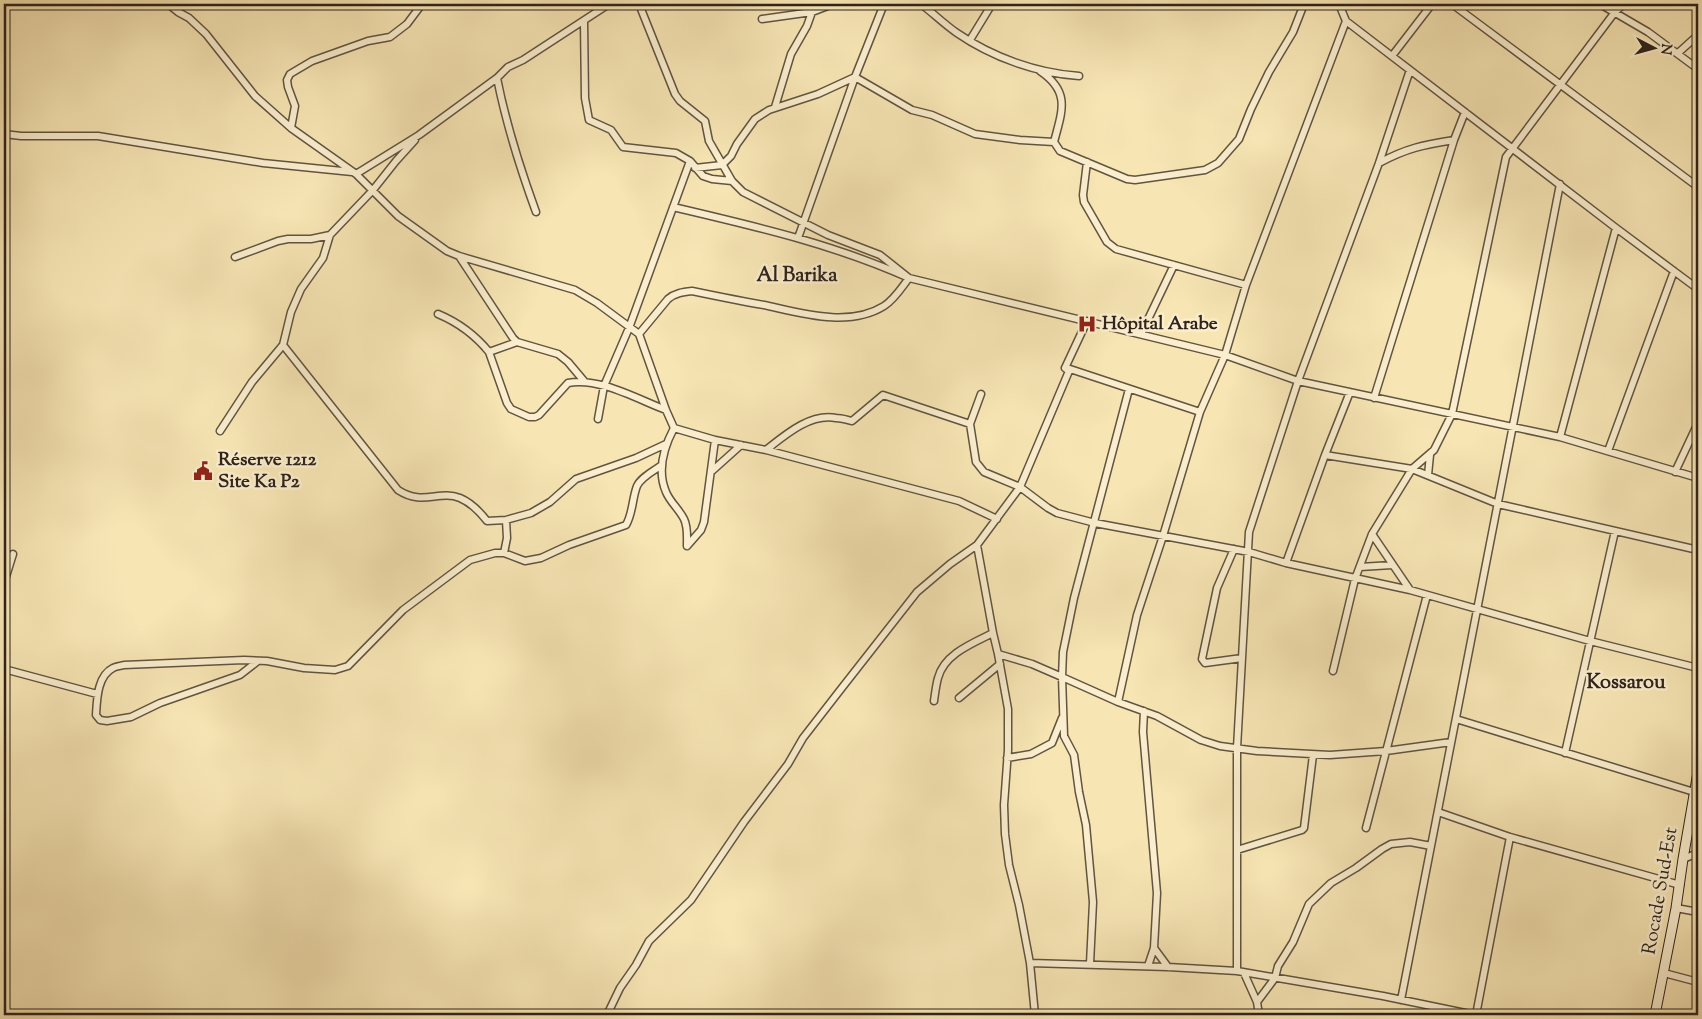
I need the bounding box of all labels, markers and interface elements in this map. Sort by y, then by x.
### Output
north arrow [1630,22,1680,72]
text: N [1654,43,1675,56]
district label: Al Barika [757,262,838,291]
place label: Hôpital Arabe [1102,311,1218,338]
hospital icon: Hôpital Arabe [1076,313,1098,335]
place label: Réserve 1212 Site Ka P2 [218,447,316,496]
public building icon: Réserve 1212 Site Ka P2 [192,460,214,482]
district label: Kossarou [1586,669,1666,698]
street label: Rocade Sud-Est [1637,825,1686,957]

